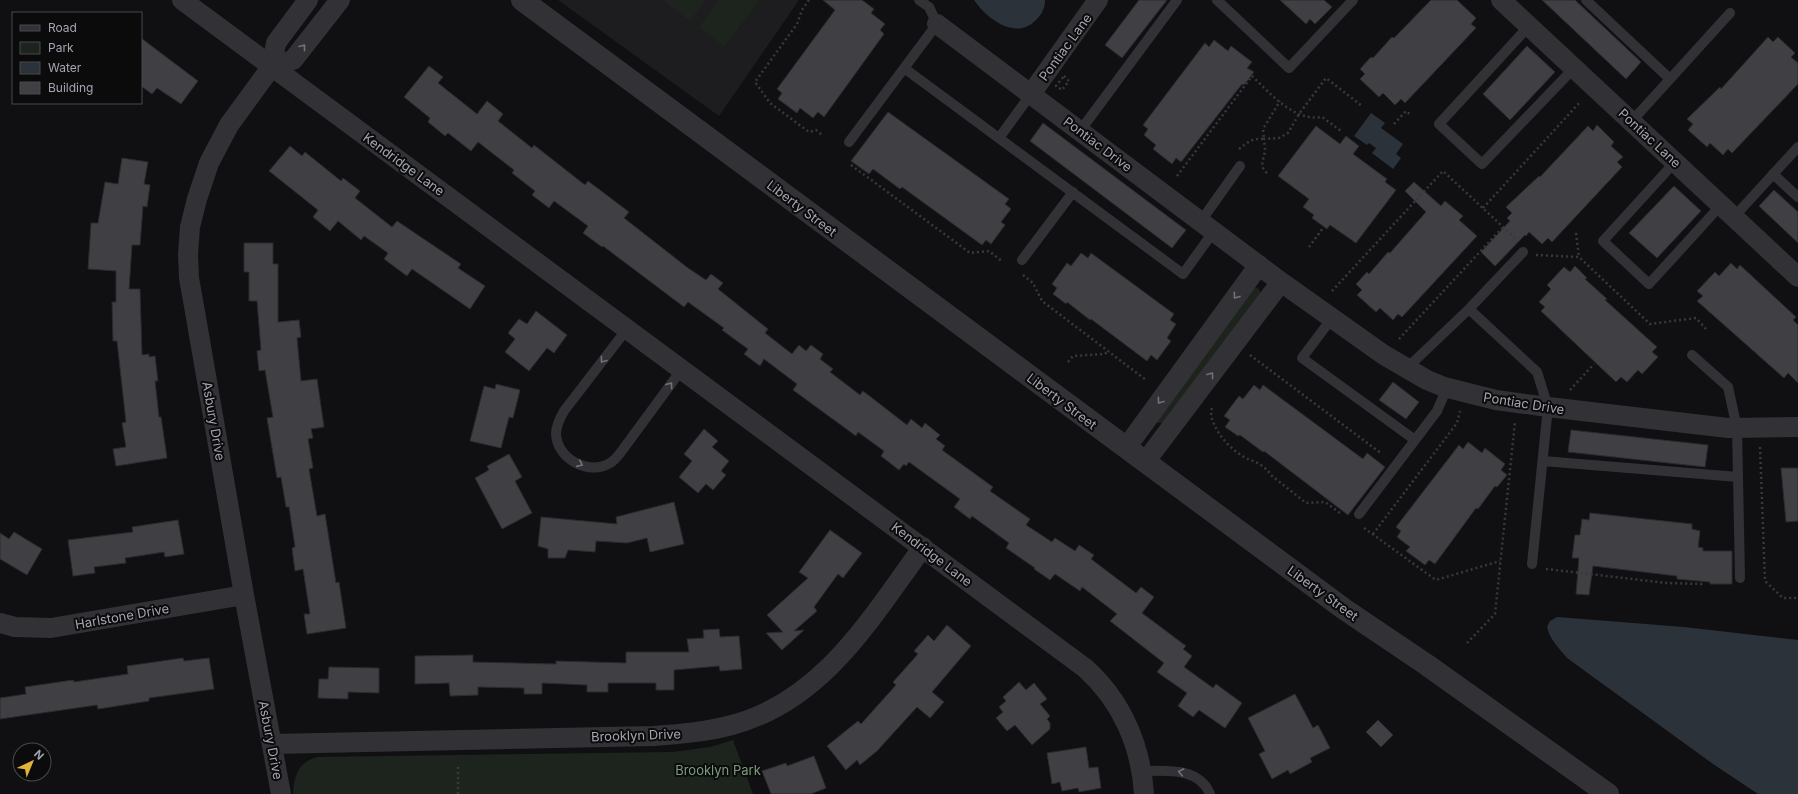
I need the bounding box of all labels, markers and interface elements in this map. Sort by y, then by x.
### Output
street label: Pontiac Lane [1035,10,1095,84]
legend [12,12,142,104]
text: Road [48,20,77,35]
text: Park [48,40,74,55]
one-way arrow [299,45,306,52]
text: Water [48,60,82,75]
text: Building [48,80,93,95]
street label: Pontiac Lane [1616,105,1684,171]
street label: Pontiac Drive [1061,113,1135,175]
street label: Kendridge Lane [360,129,448,199]
street label: Liberty Street [764,177,840,239]
one-way arrow [1234,292,1241,299]
one-way arrow [601,355,608,362]
street label: Liberty Street [1024,370,1100,432]
one-way arrow [1206,373,1213,380]
street label: Asbury Drive [199,380,229,462]
one-way arrow [665,383,672,390]
street label: Pontiac Drive [1482,389,1566,417]
one-way arrow [1157,397,1165,404]
one-way arrow [576,459,584,467]
street label: Kendridge Lane [889,518,975,590]
street label: Liberty Street [1285,562,1361,624]
street label: Harlstone Drive [74,600,170,632]
street label: Asbury Drive [256,699,286,781]
street label: Brooklyn Drive [591,725,681,745]
north arrow [12,742,52,782]
text: N [31,747,47,763]
park label: Brooklyn Park [675,762,761,778]
one-way arrow [1178,769,1184,777]

